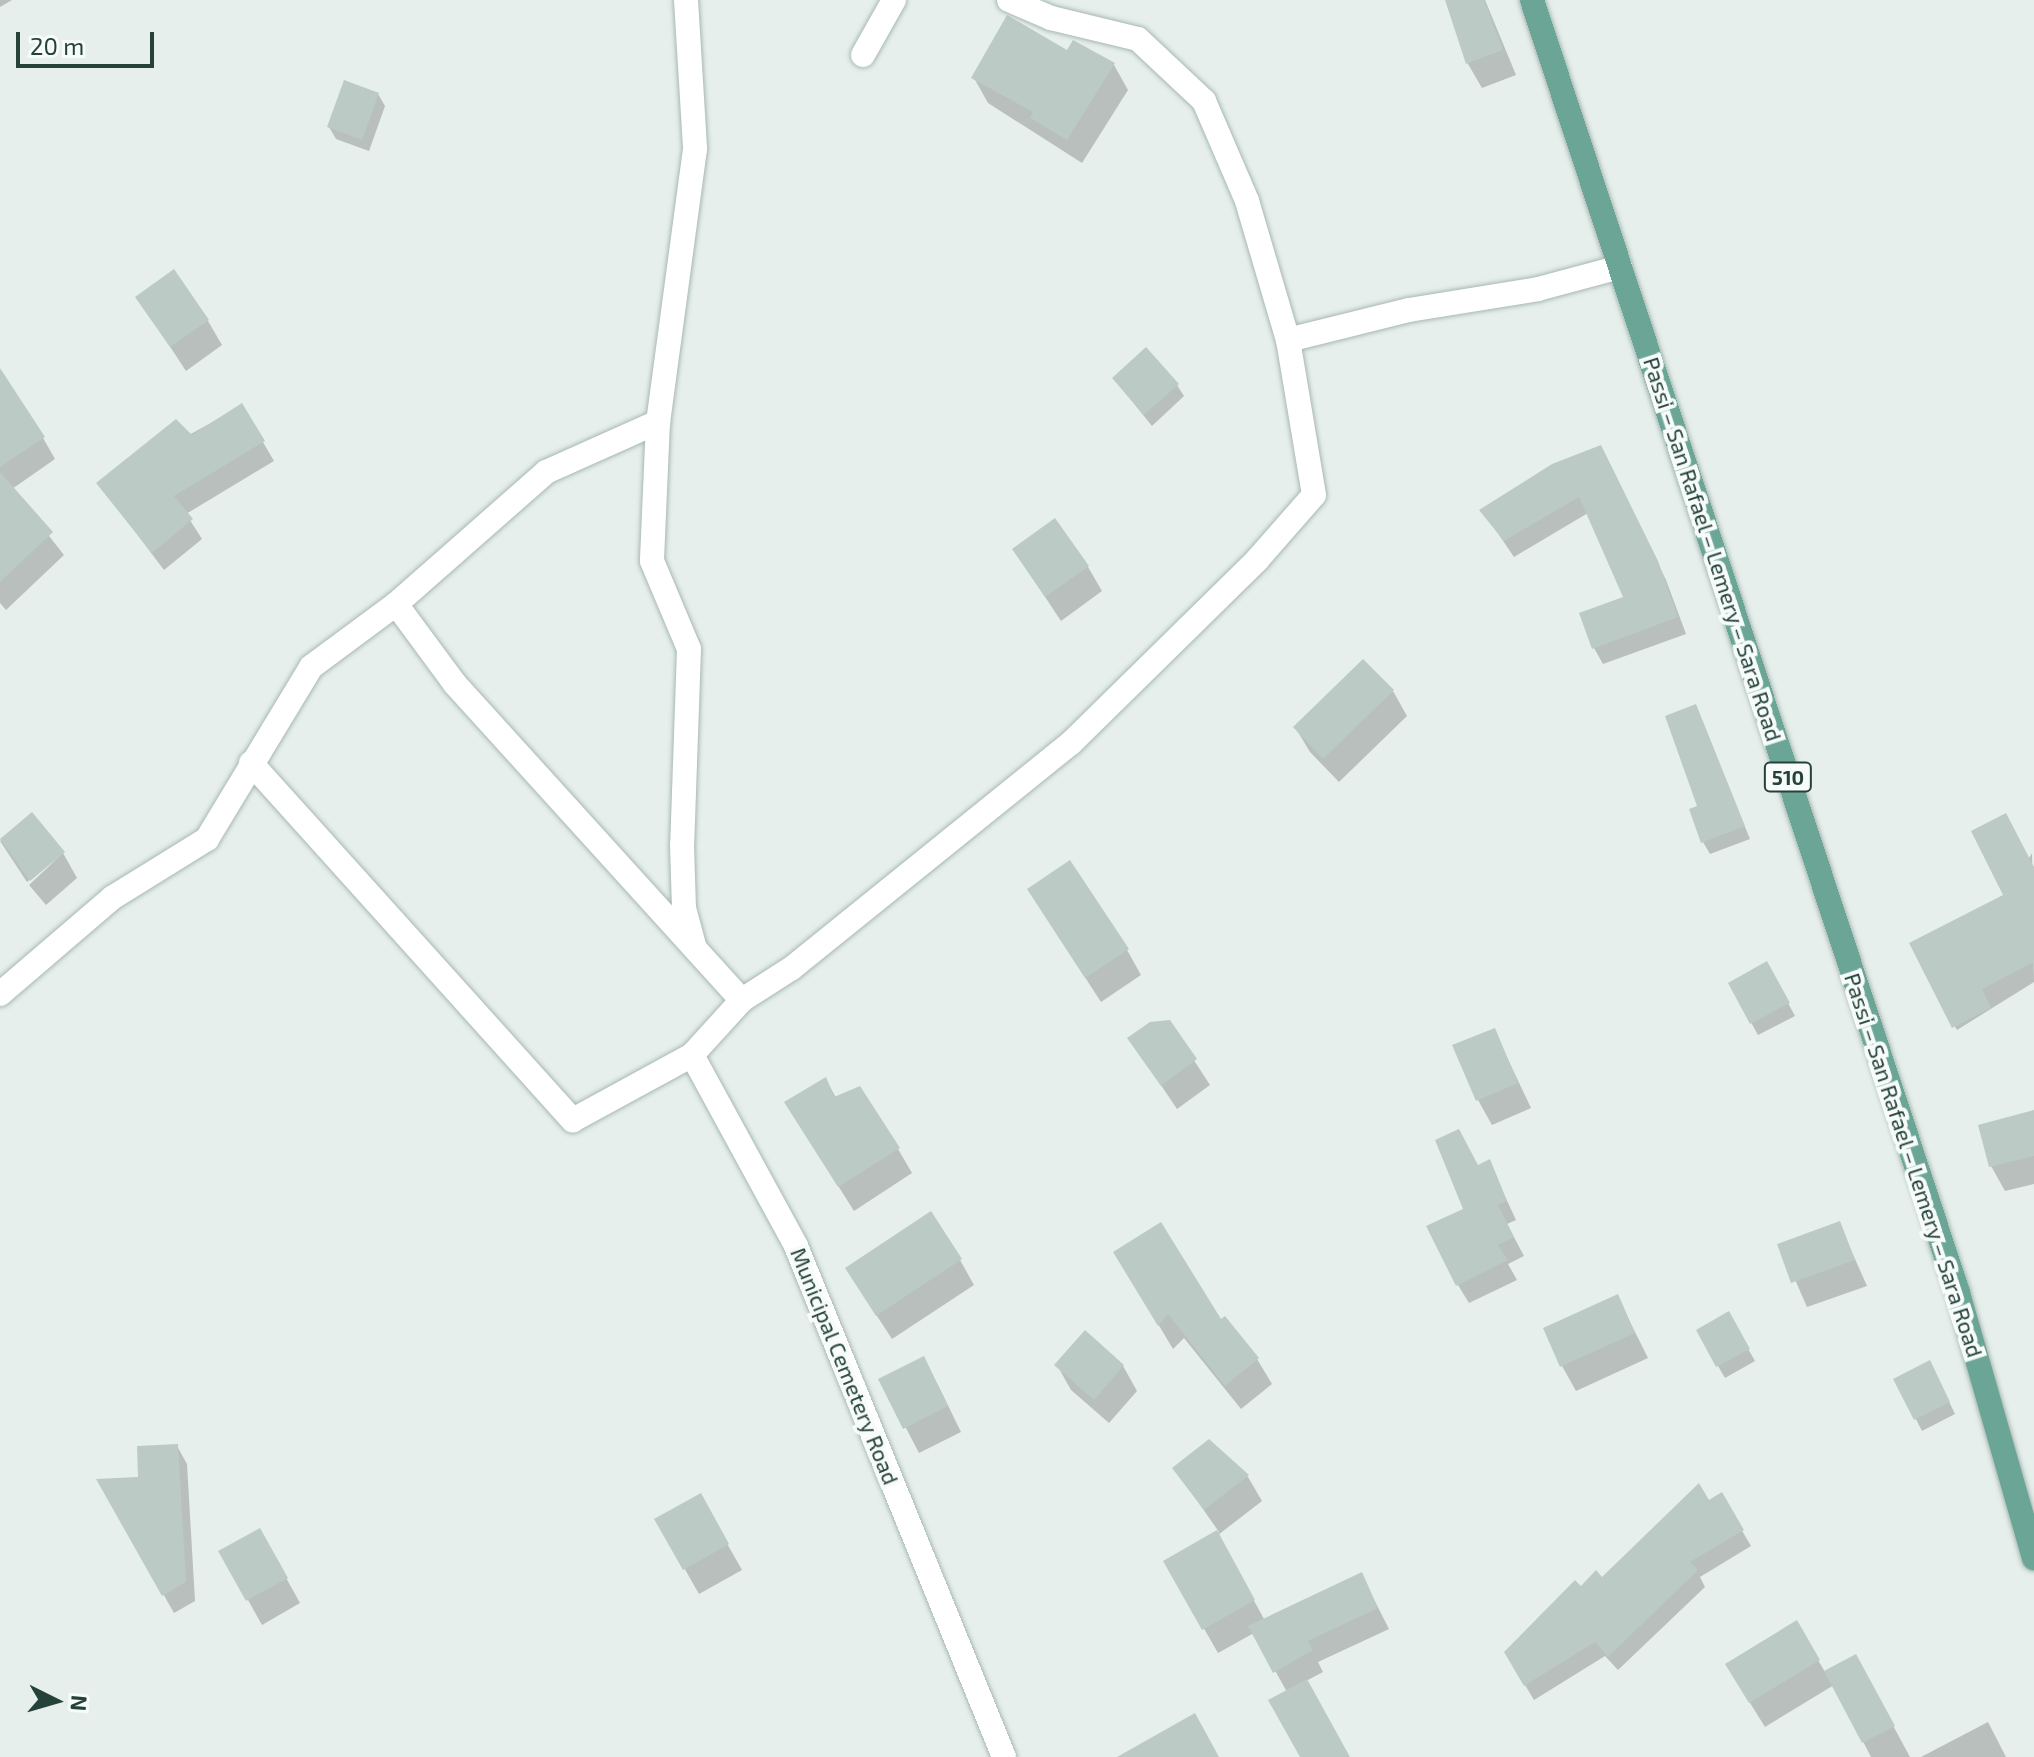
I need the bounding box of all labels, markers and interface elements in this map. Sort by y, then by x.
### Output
scale bar [20,16,158,66]
text: 20 m [30,31,84,60]
street label: Passi – San Rafael – Lemery – Sara Road [1638,353,1788,745]
road number: 510 [1762,761,1814,793]
street label: Passi – San Rafael – Lemery – Sara Road [1839,969,1989,1361]
street label: Municipal Cemetery Road [785,1243,905,1489]
north arrow [16,1661,96,1741]
text: N [66,1694,94,1712]

